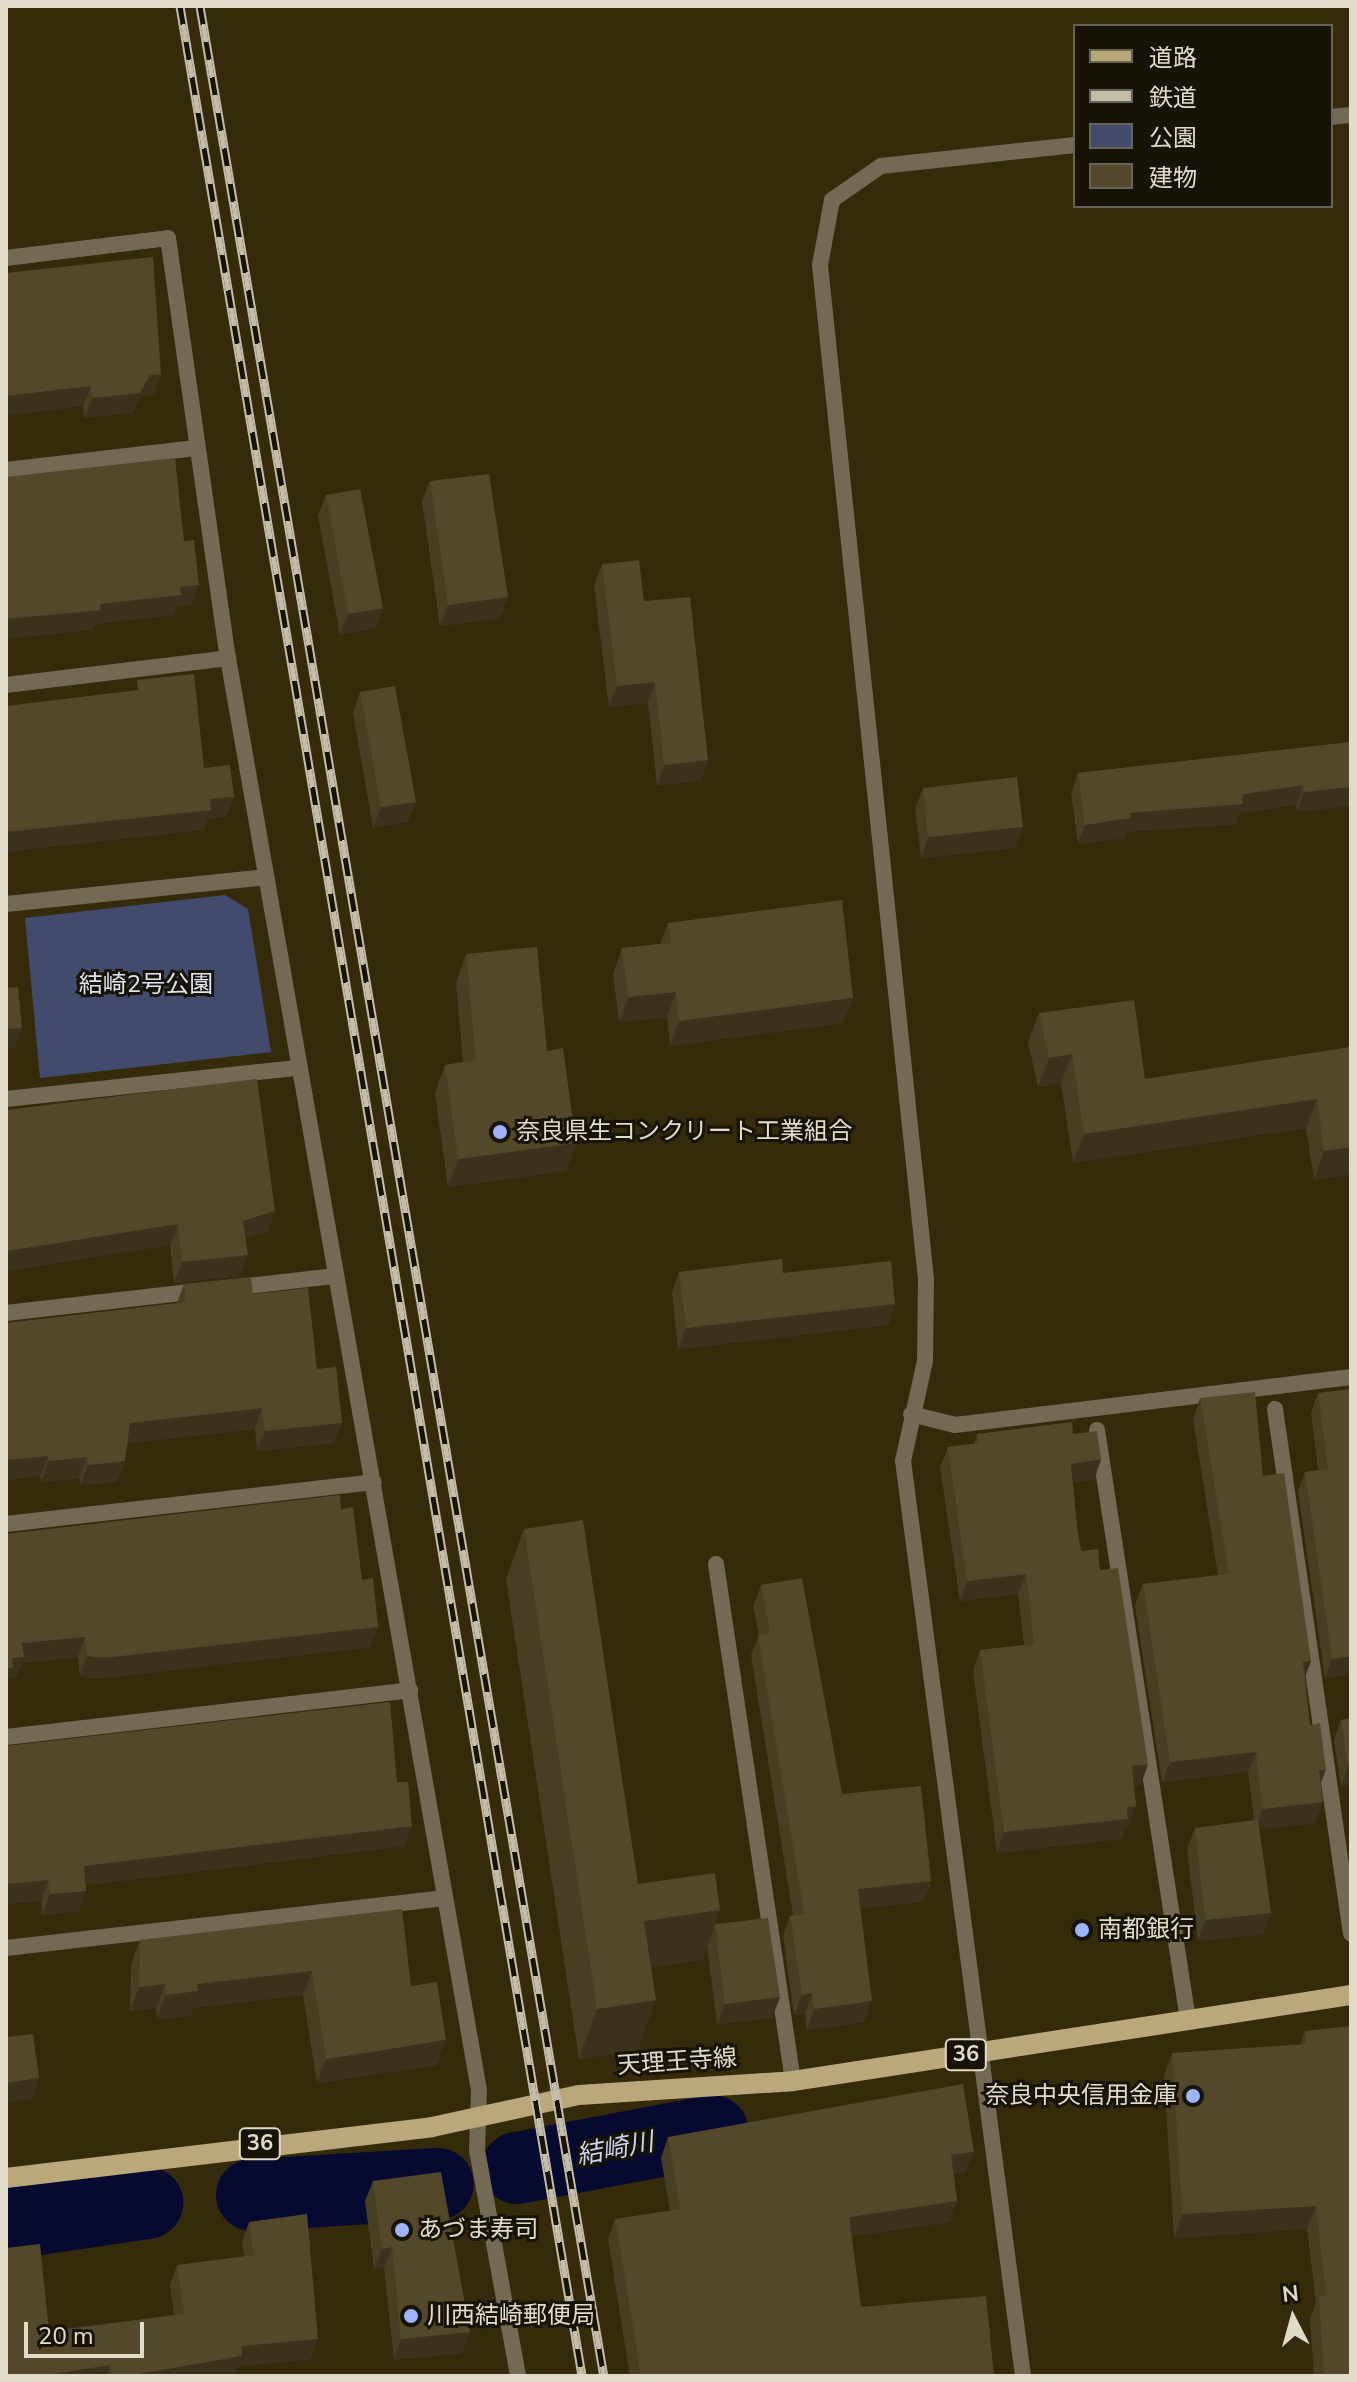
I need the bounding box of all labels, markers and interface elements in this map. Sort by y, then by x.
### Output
legend [1073,24,1333,208]
text: 道路 [1149,42,1197,74]
text: 鉄道 [1149,82,1197,114]
text: 公園 [1149,122,1197,154]
text: 建物 [1149,162,1197,194]
park label: 結崎2号公園 [79,971,213,999]
place label: 奈良県生コンクリート工業組合 [516,1118,852,1146]
marker: 奈良県生コンクリート工業組合 [491,1123,509,1141]
place label: 南都銀行 [1098,1916,1194,1944]
marker: 南都銀行 [1073,1921,1091,1939]
road number: 36 [944,2037,988,2073]
street label: 天理王寺線 [616,2043,738,2081]
place label: 奈良中央信用金庫 [985,2082,1177,2110]
marker: 奈良中央信用金庫 [1184,2087,1202,2105]
road number: 36 [238,2126,282,2162]
water label: 結崎川 [574,2126,656,2172]
place label: あづま寿司 [418,2216,538,2244]
marker: あづま寿司 [393,2221,411,2239]
north arrow [1253,2278,1333,2358]
text: N [1281,2278,1300,2310]
place label: 川西結崎郵便局 [427,2302,595,2330]
scale bar [28,2306,148,2356]
marker: 川西結崎郵便局 [402,2307,420,2325]
text: 20 m [38,2320,94,2352]

